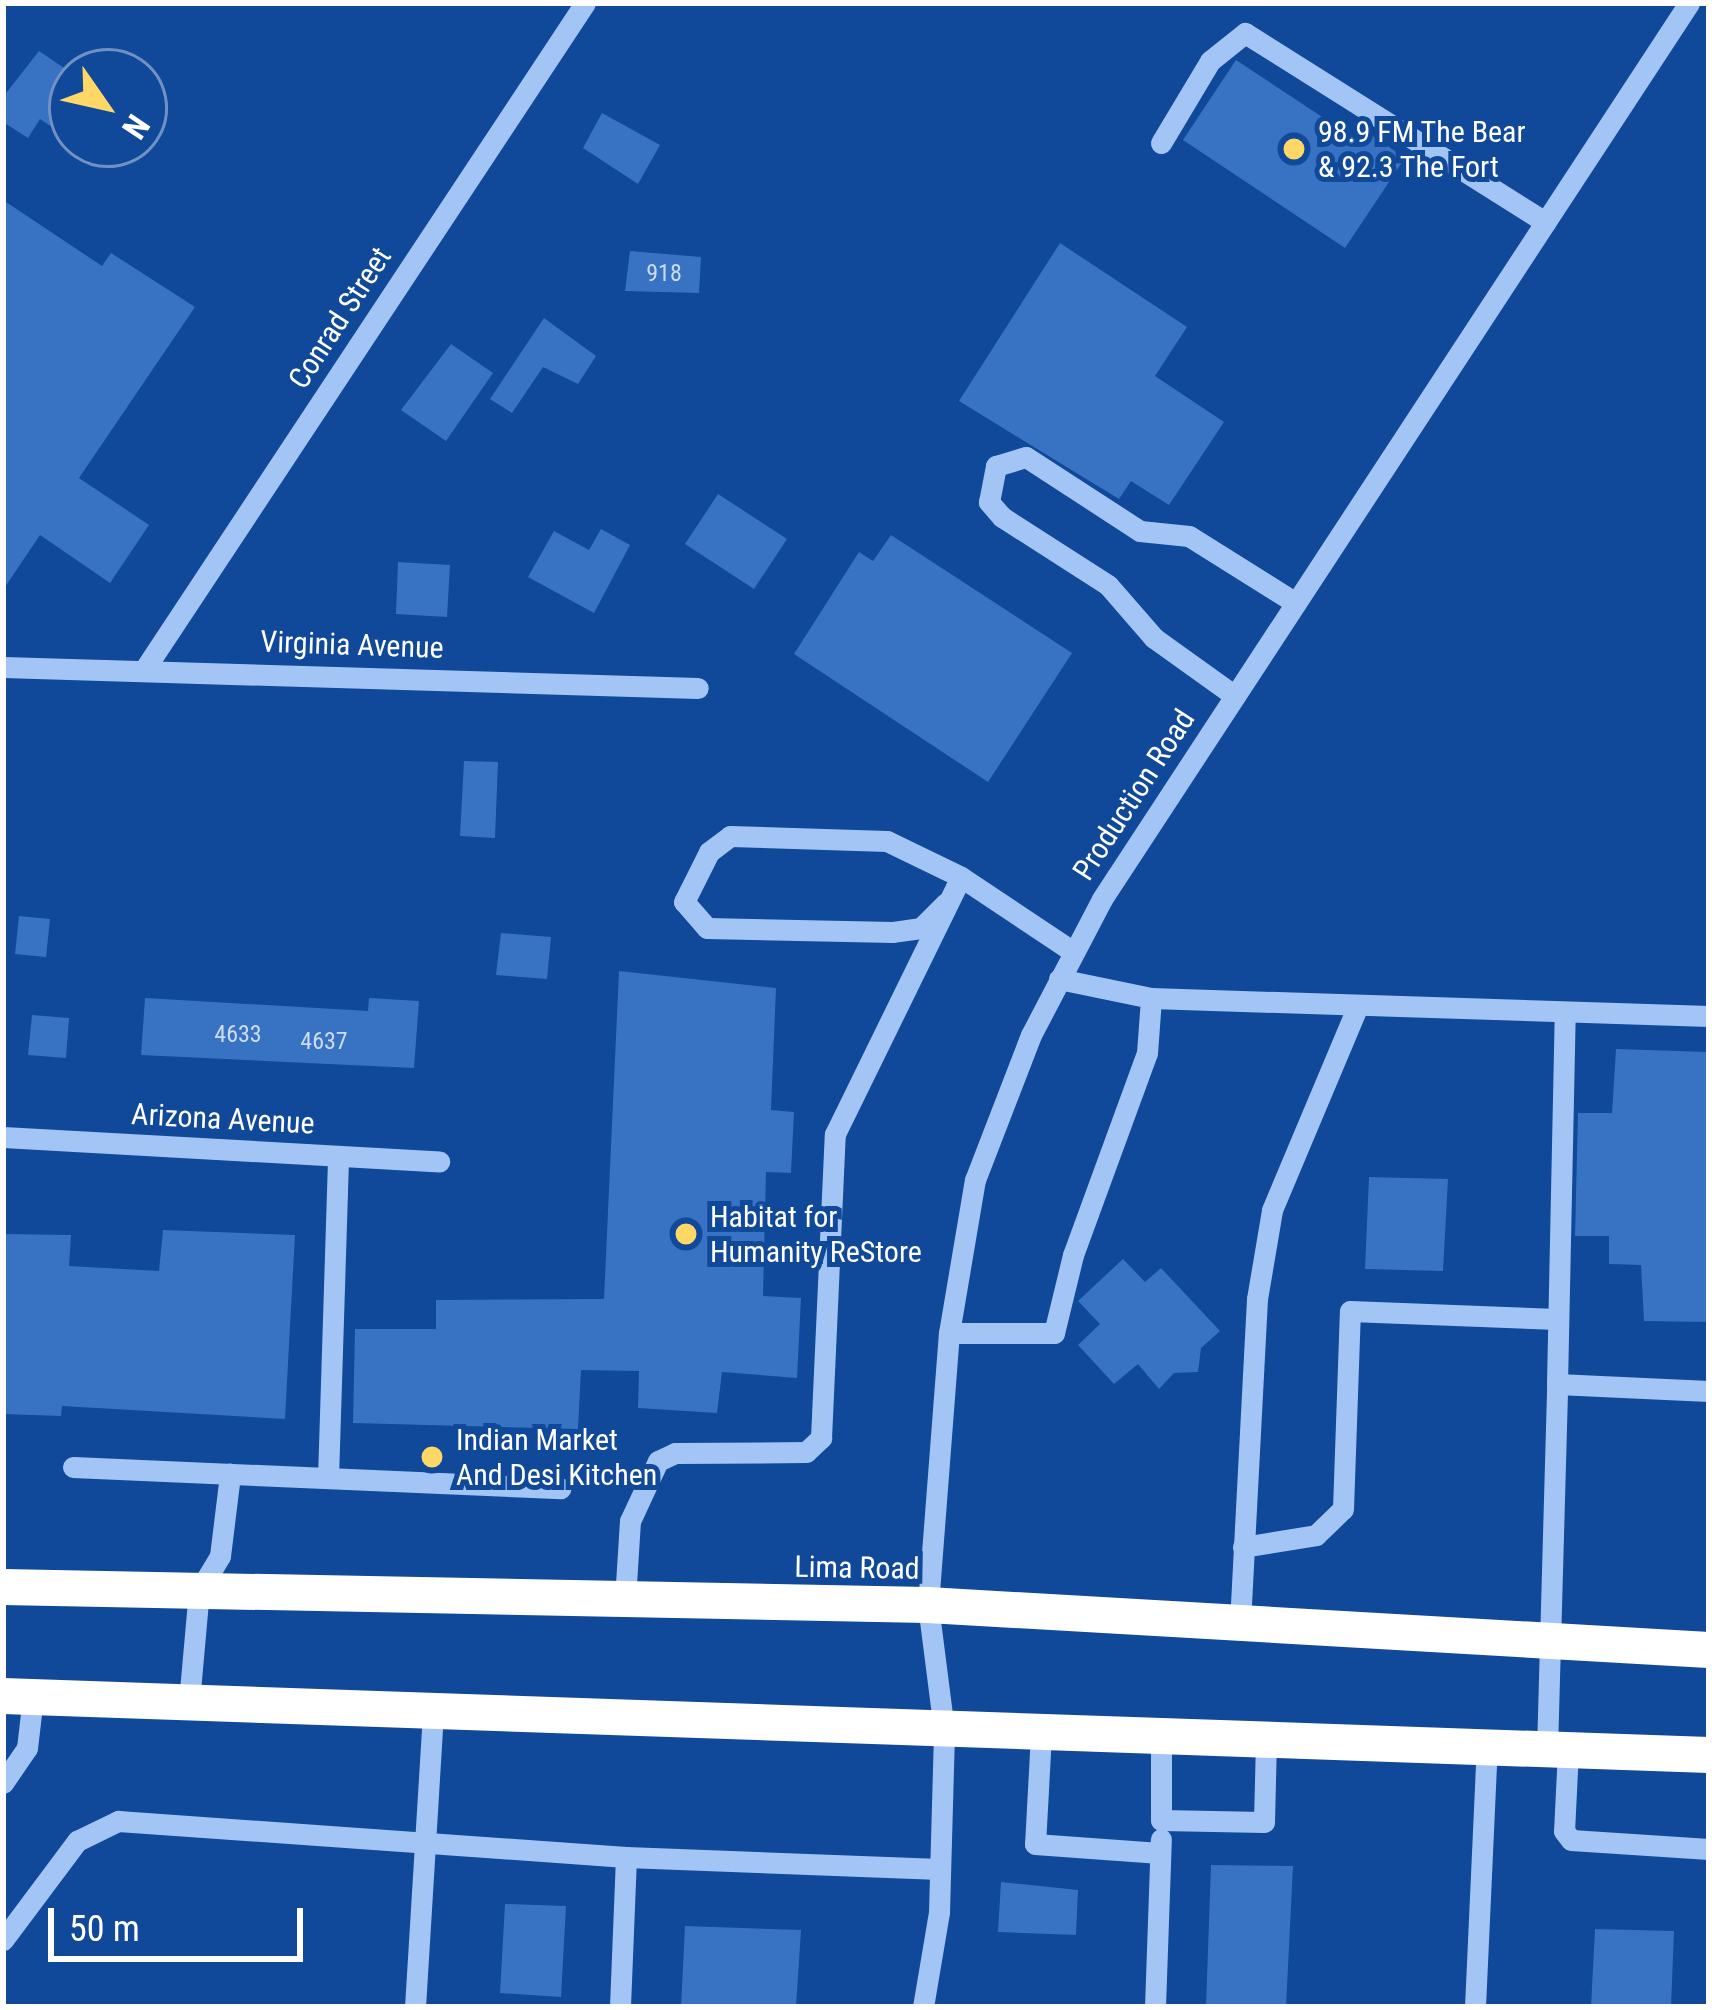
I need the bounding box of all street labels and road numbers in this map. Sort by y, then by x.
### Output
street label: Conrad Street [281,240,399,396]
street label: Virginia Avenue [260,624,444,666]
street label: Production Road [1065,703,1203,887]
street label: Arizona Avenue [130,1096,316,1142]
street label: Lima Road [794,1549,920,1587]

